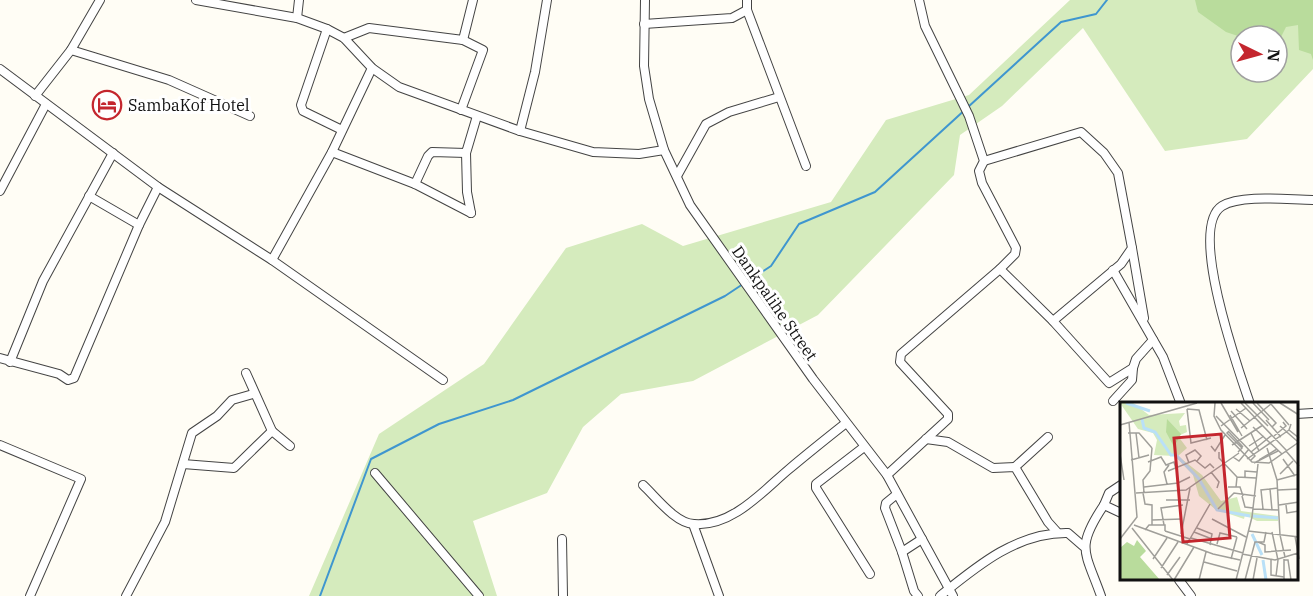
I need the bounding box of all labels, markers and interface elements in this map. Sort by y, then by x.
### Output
north arrow [1229,24,1289,84]
text: N [1263,48,1284,62]
hotel icon: SambaKof Hotel [91,89,123,121]
place label: SambaKof Hotel [128,95,250,115]
street label: Dankpalihe Street [728,242,822,364]
inset map [1120,402,1298,581]

